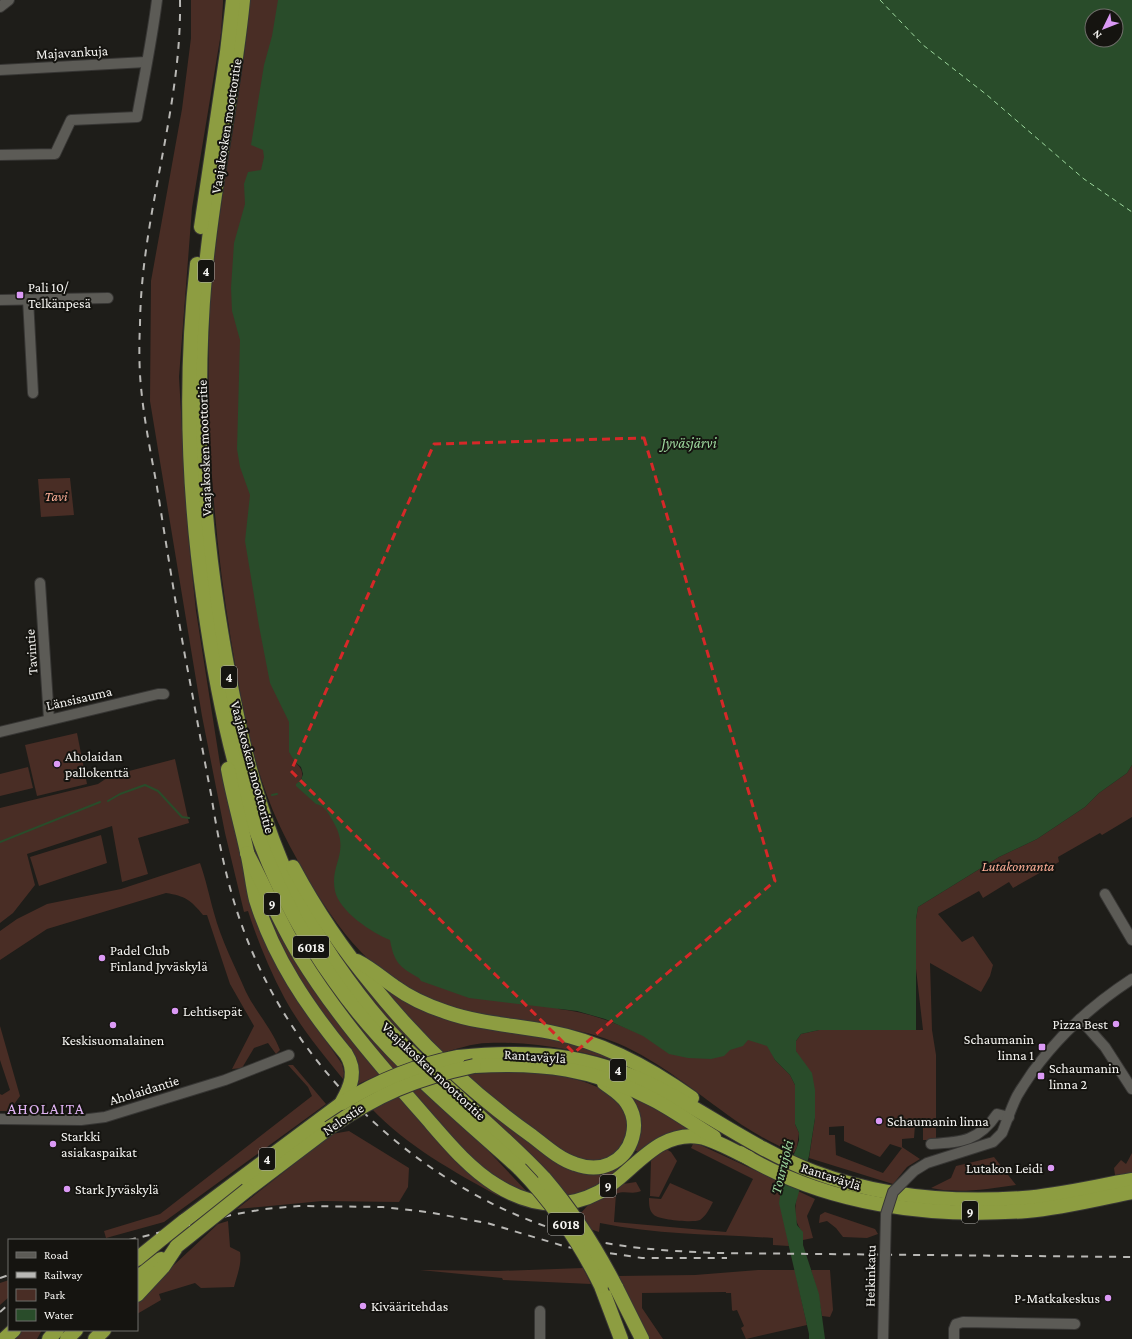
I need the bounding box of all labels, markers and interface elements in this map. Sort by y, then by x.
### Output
north arrow [1084,8,1124,48]
text: N [1089,28,1104,42]
street label: Majavankuja [36,42,109,63]
street label: Vaajakosken moottoritie [207,57,246,195]
road number: 4 [198,260,214,282]
place label: Pali 10/ Telkänpesä [28,279,92,311]
marker: Pali 10/ Telkänpesä [15,290,25,300]
street label: Vaajakosken moottoritie [194,379,215,516]
water label: Jyväsjärvi [658,435,718,452]
park label: Tavi [44,488,68,504]
street label: Tavintie [21,629,41,675]
road number: 4 [221,666,237,688]
street label: Länsisauma [44,683,114,713]
street label: Vaajakosken moottoritie [227,699,278,835]
place label: Aholaidan pallokenttä [65,748,130,780]
marker: Aholaidan pallokenttä [52,759,62,769]
park label: Lutakonranta [982,858,1055,874]
road number: 9 [264,893,280,915]
road number: 6018 [293,936,329,958]
place label: Padel Club Finland Jyväskylä [110,942,208,974]
marker: Padel Club Finland Jyväskylä [97,953,107,963]
place label: Lehtisepät [183,1003,242,1019]
marker: Lehtisepät [170,1006,180,1016]
place label: Pizza Best [1052,1016,1108,1032]
street label: Vaajakosken moottoritie [378,1019,489,1124]
marker: Pizza Best [1111,1019,1121,1029]
marker: Keskisuomalainen [108,1020,118,1030]
place label: Schaumanin linna 1 [964,1031,1034,1063]
place label: Keskisuomalainen [62,1032,165,1048]
marker: Schaumanin linna 1 [1037,1042,1047,1052]
street label: Rantaväylä [504,1046,567,1066]
road number: 4 [610,1059,626,1081]
place label: Schaumanin linna 2 [1049,1060,1120,1092]
marker: Schaumanin linna 2 [1036,1071,1046,1081]
street label: Aholaidantie [107,1072,181,1108]
district label: AHOLAITA [7,1100,85,1117]
street label: Nelostie [320,1100,366,1138]
place label: Schaumanin linna [887,1113,989,1129]
marker: Schaumanin linna [874,1116,884,1126]
place label: Starkki asiakaspaikat [61,1128,137,1160]
water label: Tourujoki [768,1137,798,1196]
marker: Starkki asiakaspaikat [48,1139,58,1149]
road number: 4 [259,1148,275,1170]
street label: Rantaväylä [799,1159,863,1193]
place label: Lutakon Leidi [966,1160,1043,1176]
marker: Lutakon Leidi [1046,1163,1056,1173]
road number: 9 [600,1175,616,1197]
place label: Stark Jyväskylä [75,1181,159,1197]
marker: Stark Jyväskylä [62,1184,72,1194]
road number: 9 [962,1201,978,1223]
road number: 6018 [548,1213,584,1235]
legend [8,1239,138,1331]
street label: Heikinkatu [861,1244,879,1307]
text: Road [44,1248,69,1262]
text: Railway [44,1268,83,1282]
text: Park [44,1288,66,1302]
place label: P-Matkakeskus [1014,1290,1100,1306]
marker: P-Matkakeskus [1103,1293,1113,1303]
place label: Kivääritehdas [371,1298,448,1314]
marker: Kivääritehdas [358,1301,368,1311]
text: Water [44,1308,74,1322]

